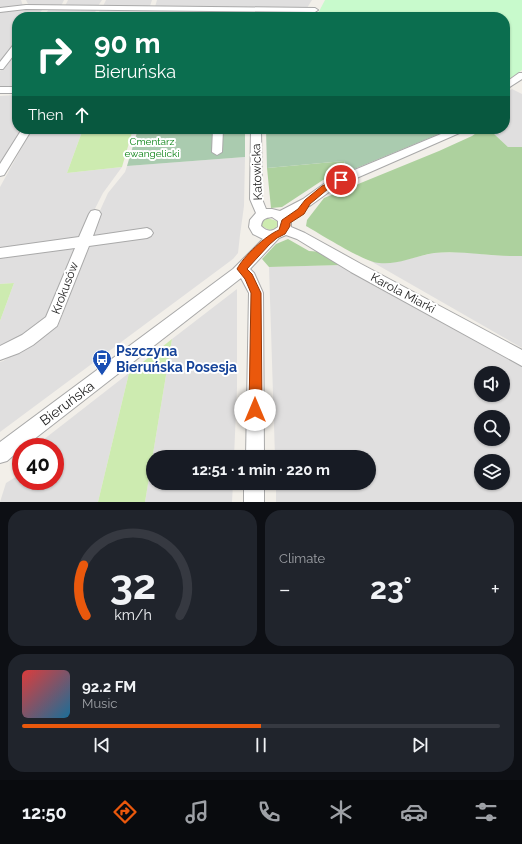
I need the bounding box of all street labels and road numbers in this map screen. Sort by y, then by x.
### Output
street label: Katowicka [249,143,265,201]
street label: Krokusów [49,260,81,316]
street label: Karola Miarki [368,270,438,316]
street label: Bieruńska [37,377,97,429]

